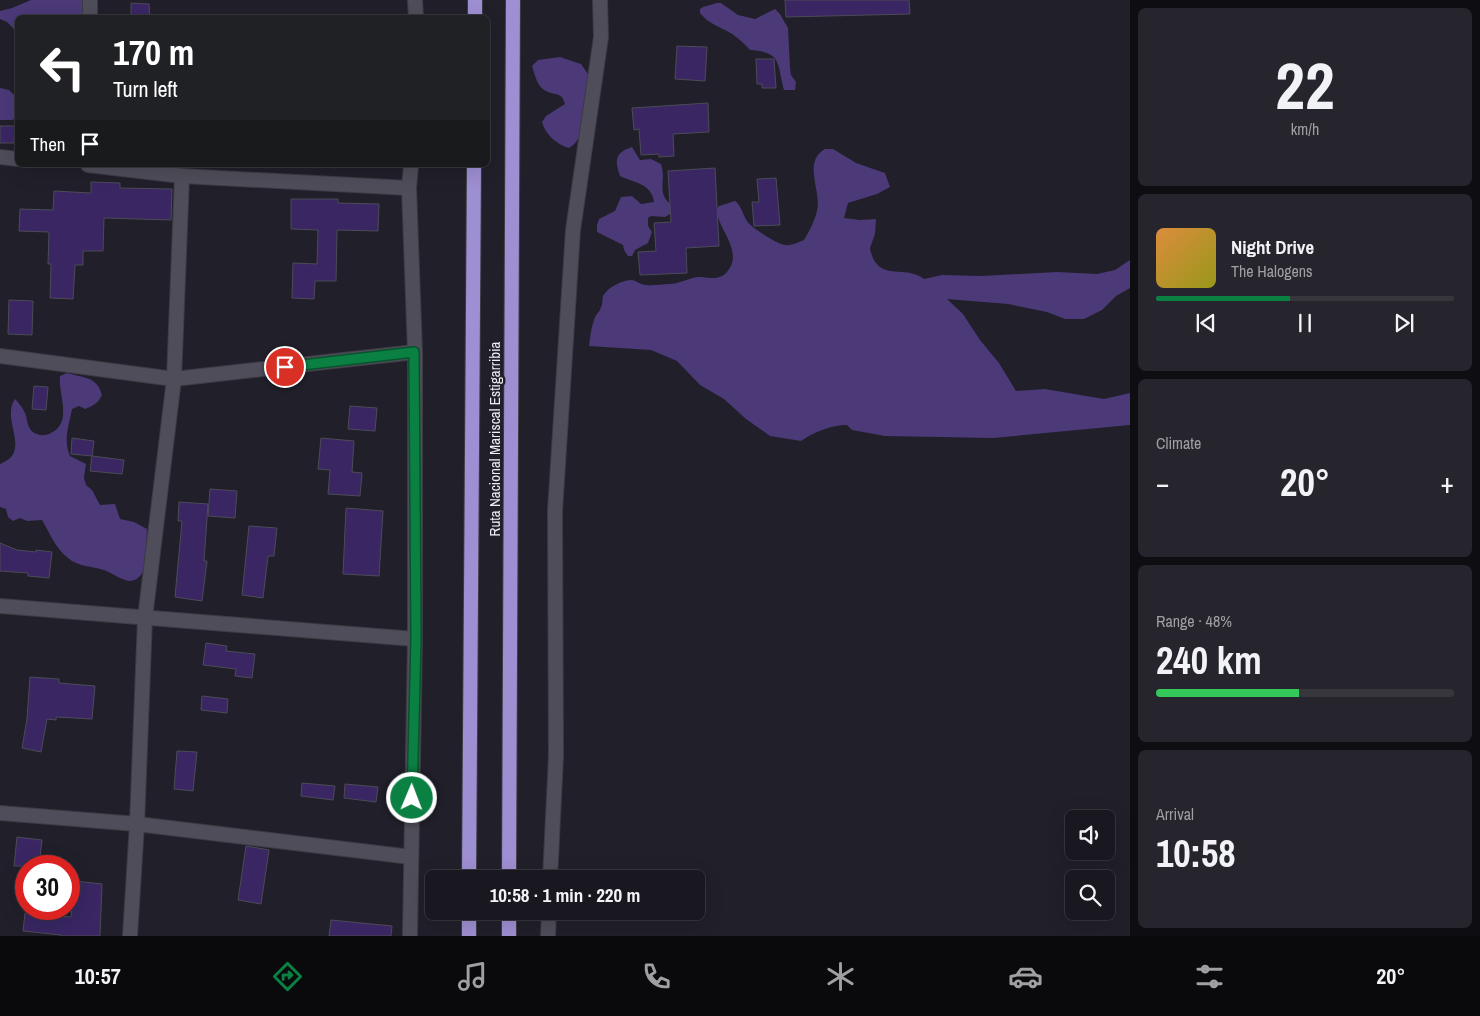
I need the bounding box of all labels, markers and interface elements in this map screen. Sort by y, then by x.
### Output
text: 170 m [113,29,194,76]
icon: left [30,35,95,100]
text: 22 [1275,42,1335,129]
text: Turn left [113,74,178,104]
text: km/h [1291,118,1319,140]
icon: arrive [76,130,104,158]
text: Then [30,131,66,157]
text: Night Drive [1231,234,1314,260]
text: The Halogens [1231,260,1313,282]
icon: previous [1192,309,1220,337]
icon: pause [1291,309,1319,337]
icon: next [1390,309,1418,337]
street label: Ruta Nacional Mariscal Estigarribia [484,341,505,536]
pin [264,346,306,388]
icon: arrive [271,353,299,381]
text: Climate [1156,432,1201,454]
text: 20° [1280,457,1330,508]
text: − [1156,464,1169,502]
text: + [1441,464,1454,502]
text: Range · 48% [1156,610,1232,632]
text: 240 km [1156,635,1262,686]
position arrow [385,771,437,823]
text: Arrival [1156,803,1194,825]
map controls [1065,810,1115,920]
button: sound [1065,810,1115,860]
text: 10:58 [1156,828,1236,879]
speed limit sign: 30 [15,855,80,920]
button: search [1065,870,1115,920]
text: 10:58 · 1 min · 220 m [490,882,640,908]
icon: directions [270,959,305,994]
icon: music [455,959,490,994]
icon: phone [639,959,674,994]
icon: climate [823,959,858,994]
icon: car [1008,959,1043,994]
icon: filters [1192,959,1227,994]
text: 10:57 [75,961,121,991]
text: 20° [1376,961,1405,991]

